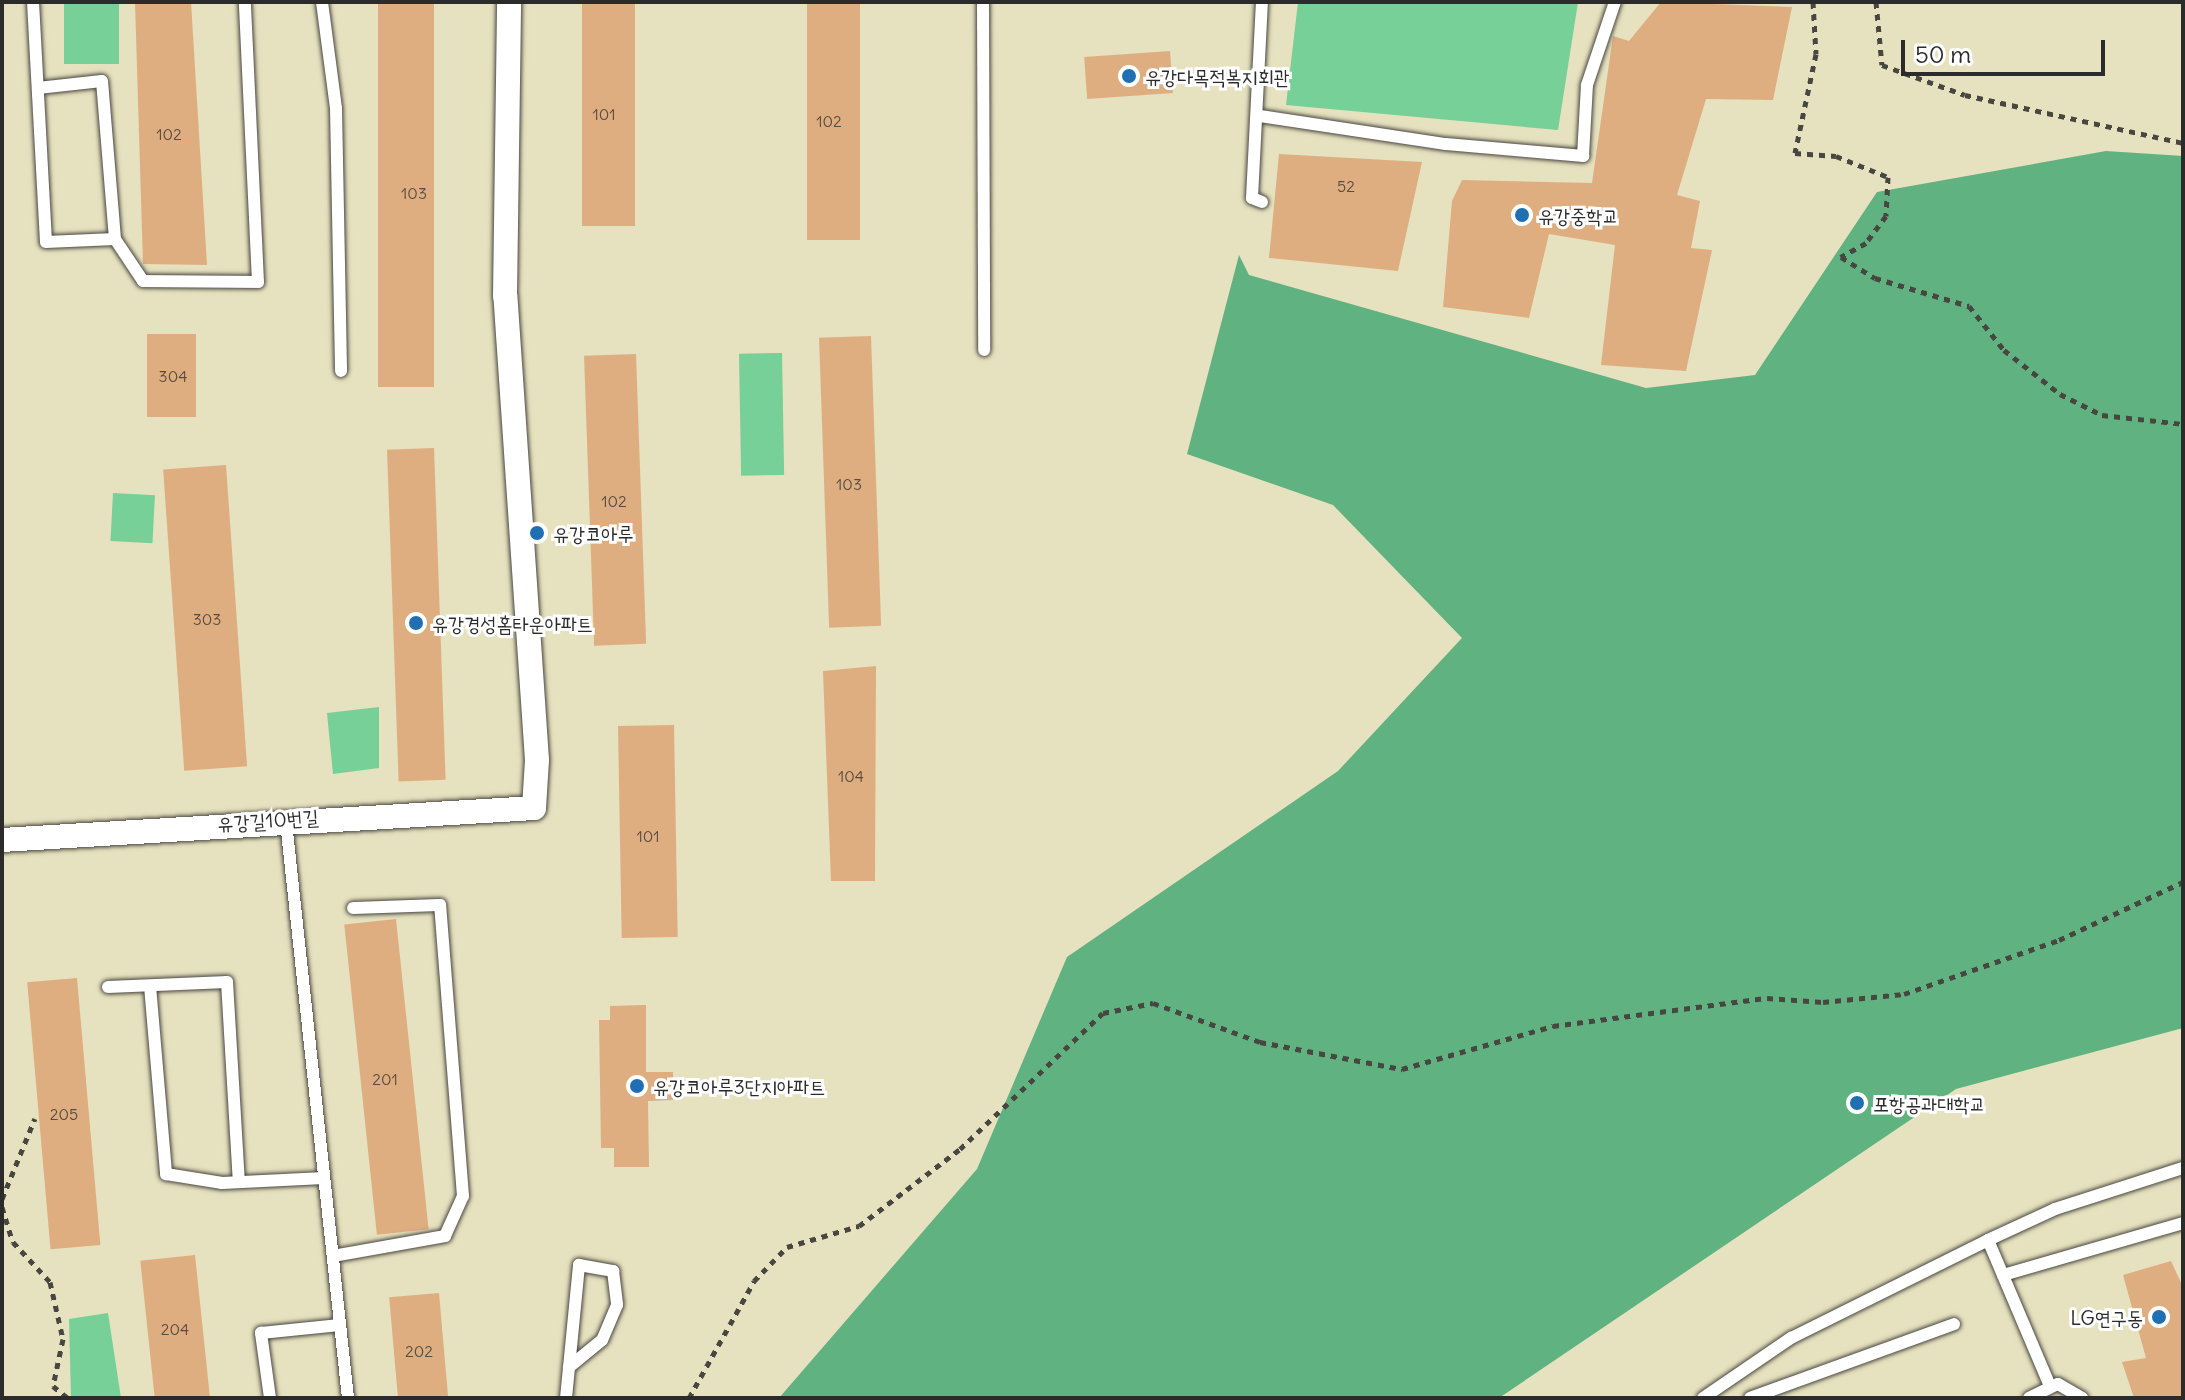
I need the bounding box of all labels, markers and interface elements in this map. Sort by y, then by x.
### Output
scale bar [1905,24,2109,74]
text: 50 m [1915,39,1971,69]
place label: 유강다목적복지회관 [1145,64,1290,88]
marker: 유강다목적복지회관 [1120,67,1138,85]
house number: 101 [592,104,616,124]
house number: 102 [816,111,842,131]
house number: 102 [156,124,182,144]
house number: 52 [1337,176,1355,196]
house number: 103 [401,183,427,203]
place label: 유강중학교 [1538,203,1618,227]
marker: 유강중학교 [1513,206,1531,224]
house number: 304 [159,366,187,386]
house number: 103 [836,474,862,494]
house number: 102 [601,491,627,511]
place label: 유강코아루 [553,521,633,545]
marker: 유강코아루 [528,524,546,542]
house number: 303 [193,609,221,629]
place label: 유강경성홈타운아파트 [432,611,593,635]
marker: 유강경성홈타운아파트 [407,614,425,632]
house number: 104 [838,766,864,786]
street label: 유강길10번길 [217,804,319,836]
house number: 101 [636,826,660,846]
house number: 201 [372,1069,398,1089]
place label: 유강코아루3단지아파트 [653,1074,825,1098]
marker: 유강코아루3단지아파트 [628,1077,646,1095]
place label: 포항공과대학교 [1873,1091,1986,1115]
marker: 포항공과대학교 [1848,1094,1866,1112]
house number: 205 [50,1104,78,1124]
place label: LG연구동 [2070,1305,2143,1329]
marker: LG연구동 [2150,1308,2168,1326]
house number: 204 [161,1319,189,1339]
house number: 202 [405,1341,433,1361]

